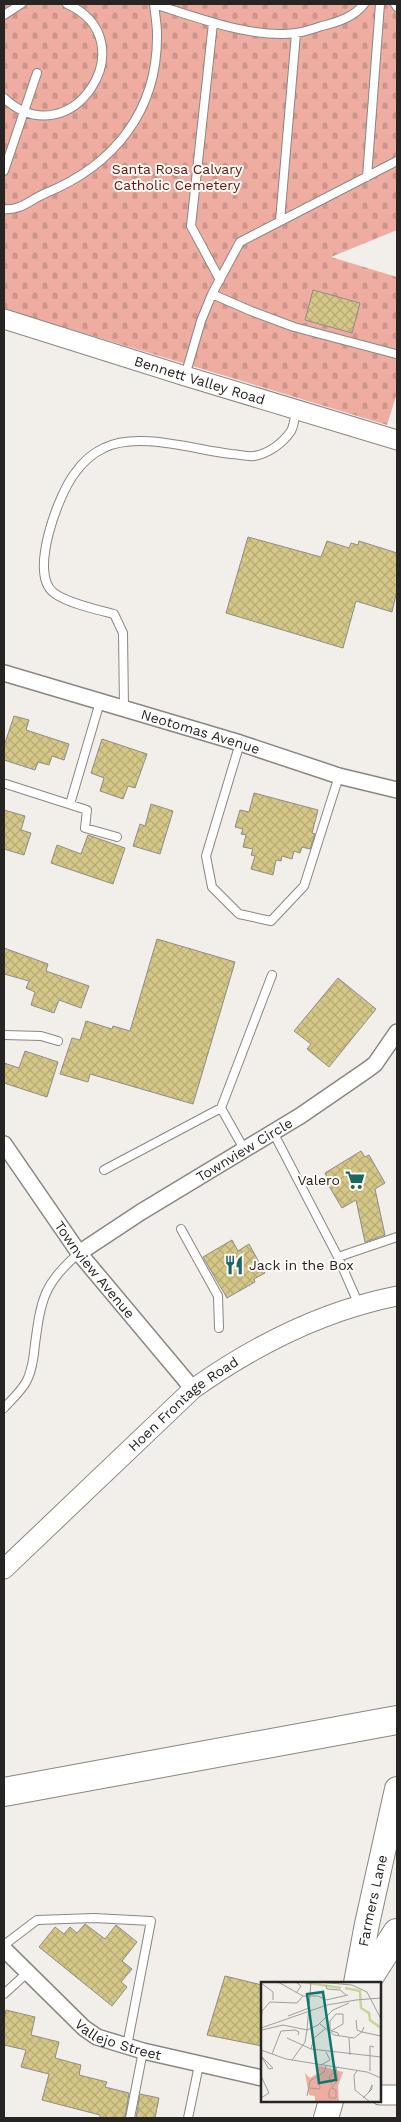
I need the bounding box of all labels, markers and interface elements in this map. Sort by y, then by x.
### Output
park label: Santa Rosa Calvary Catholic Cemetery [112,161,243,193]
street label: Bennett Valley Road [132,353,267,408]
street label: Neotomas Avenue [139,706,262,757]
street label: Townview Circle [193,1114,295,1185]
supermarket icon: Valero [344,1169,366,1191]
place label: Valero [298,1172,340,1188]
street label: Townview Avenue [51,1218,138,1321]
restaurant icon: Jack in the Box [223,1254,245,1276]
place label: Jack in the Box [249,1257,354,1273]
street label: Hoen Frontage Road [125,1353,241,1454]
street label: Farmers Lane [355,1853,390,1948]
inset map [261,1982,381,2102]
street label: Vallejo Street [72,2016,163,2063]

